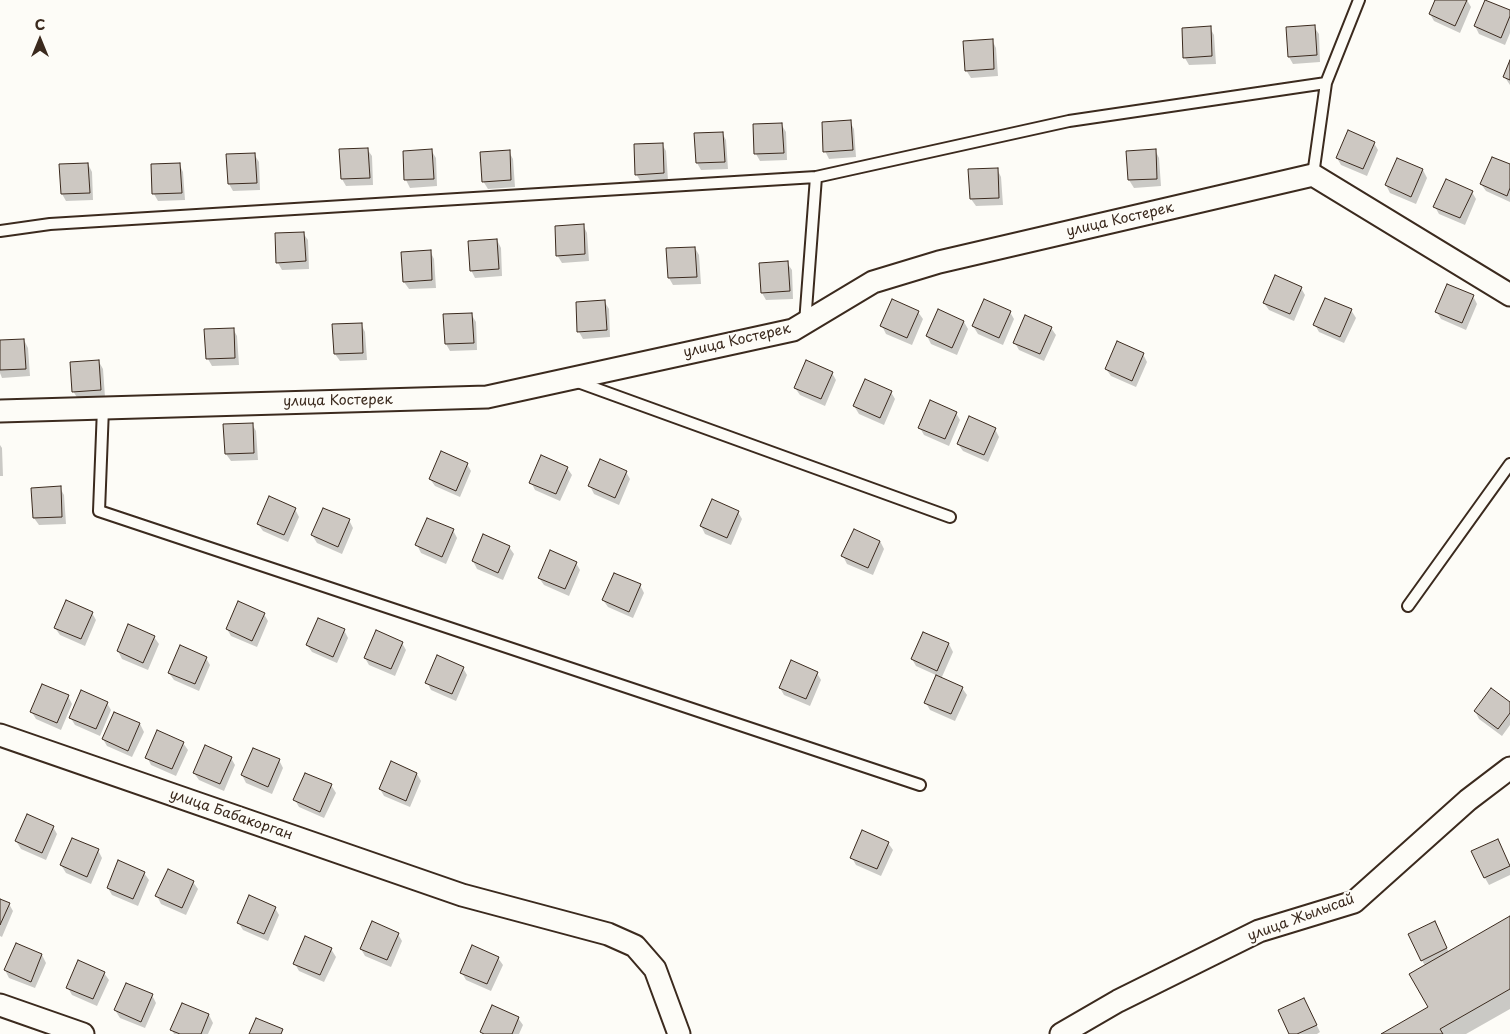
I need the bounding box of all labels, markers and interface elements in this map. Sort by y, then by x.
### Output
text: С [35,14,45,35]
north arrow [15,15,65,65]
street label: улица Костерек [1065,199,1175,241]
street label: улица Костерек [682,320,792,362]
street label: улица Костерек [283,392,393,410]
street label: улица Бабакорган [167,786,295,844]
street label: улица Жылысай [1245,891,1357,945]

